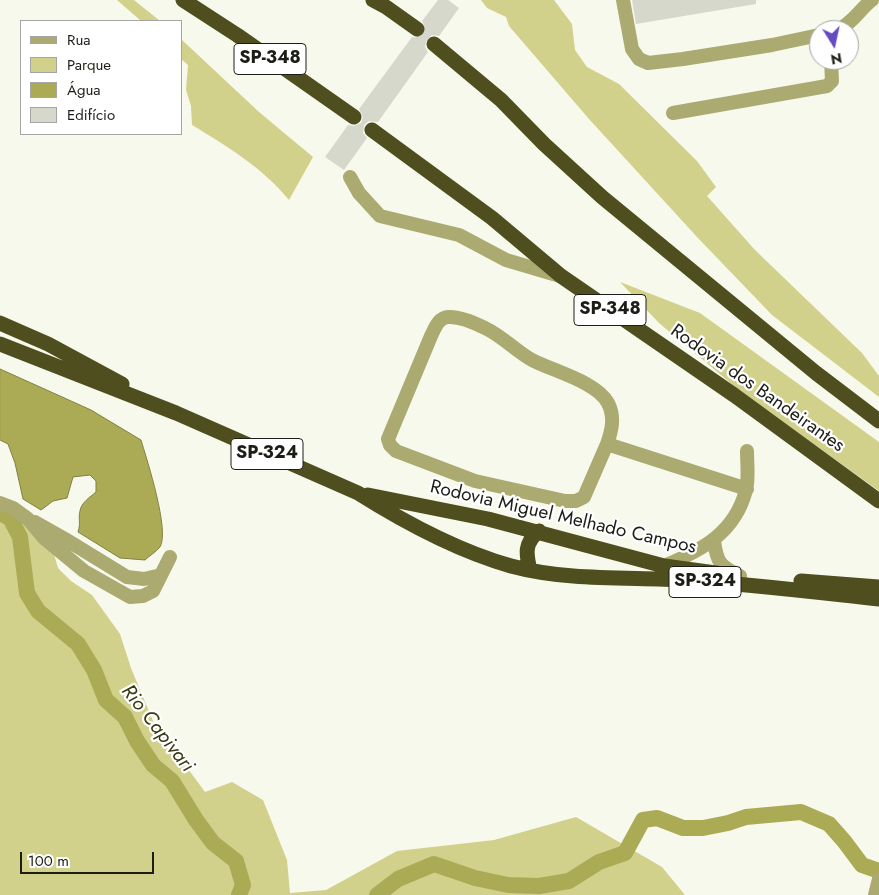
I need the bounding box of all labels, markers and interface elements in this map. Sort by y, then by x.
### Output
legend [20,20,182,135]
north arrow [809,20,859,70]
text: Rua [67,29,91,51]
road number: SP-348 [234,44,306,74]
text: N [829,48,844,70]
text: Parque [67,54,111,76]
text: Água [67,79,101,101]
text: Edifício [67,104,115,126]
road number: SP-348 [574,294,646,326]
street label: Rodovia dos Bandeirantes [665,320,849,458]
road number: SP-324 [231,438,303,469]
street label: Rodovia Miguel Melhado Campos [428,476,698,560]
road number: SP-324 [669,566,741,598]
water label: Rio Capivari [115,681,199,777]
scale bar [22,842,156,874]
text: 100 m [28,850,69,872]

